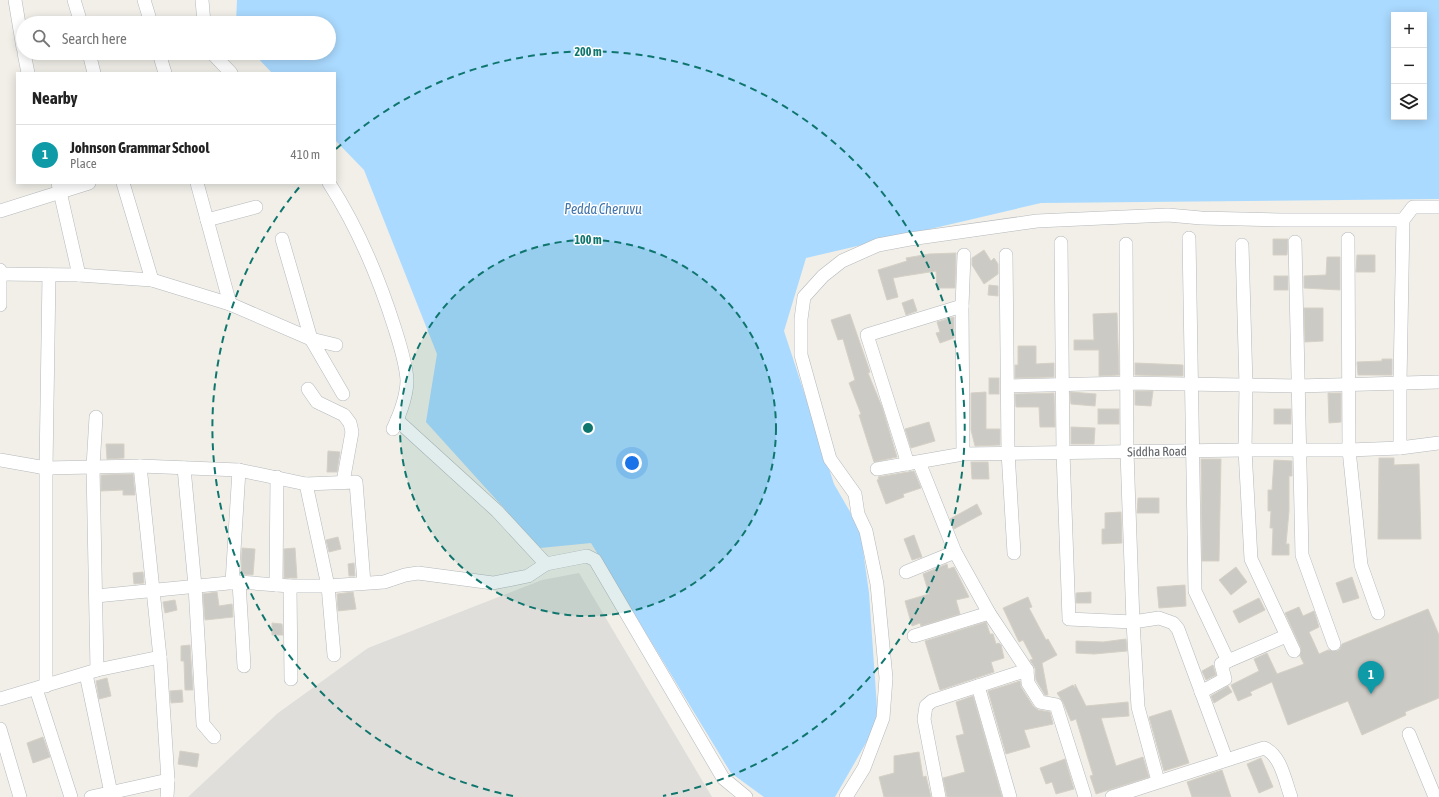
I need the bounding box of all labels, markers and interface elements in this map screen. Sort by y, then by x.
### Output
map controls [1391,12,1427,120]
button: + [1391,12,1427,48]
search box [16,16,336,60]
icon: search [30,27,52,49]
text: Search here [62,30,127,47]
text: 200 m [574,45,602,59]
button: − [1391,48,1427,84]
button: layers [1391,84,1427,120]
text: Nearby [32,88,78,108]
text: Johnson Grammar School [70,139,209,156]
text: 1 [42,147,48,162]
text: 410 m [291,147,320,162]
text: Place [70,156,97,171]
water label: Pedda Cheruvu [564,201,642,217]
text: 100 m [574,233,602,247]
centre of rings [581,421,595,435]
street label: Siddha Road [1127,443,1187,460]
your location [622,453,642,473]
pin: 1 [1358,661,1384,694]

